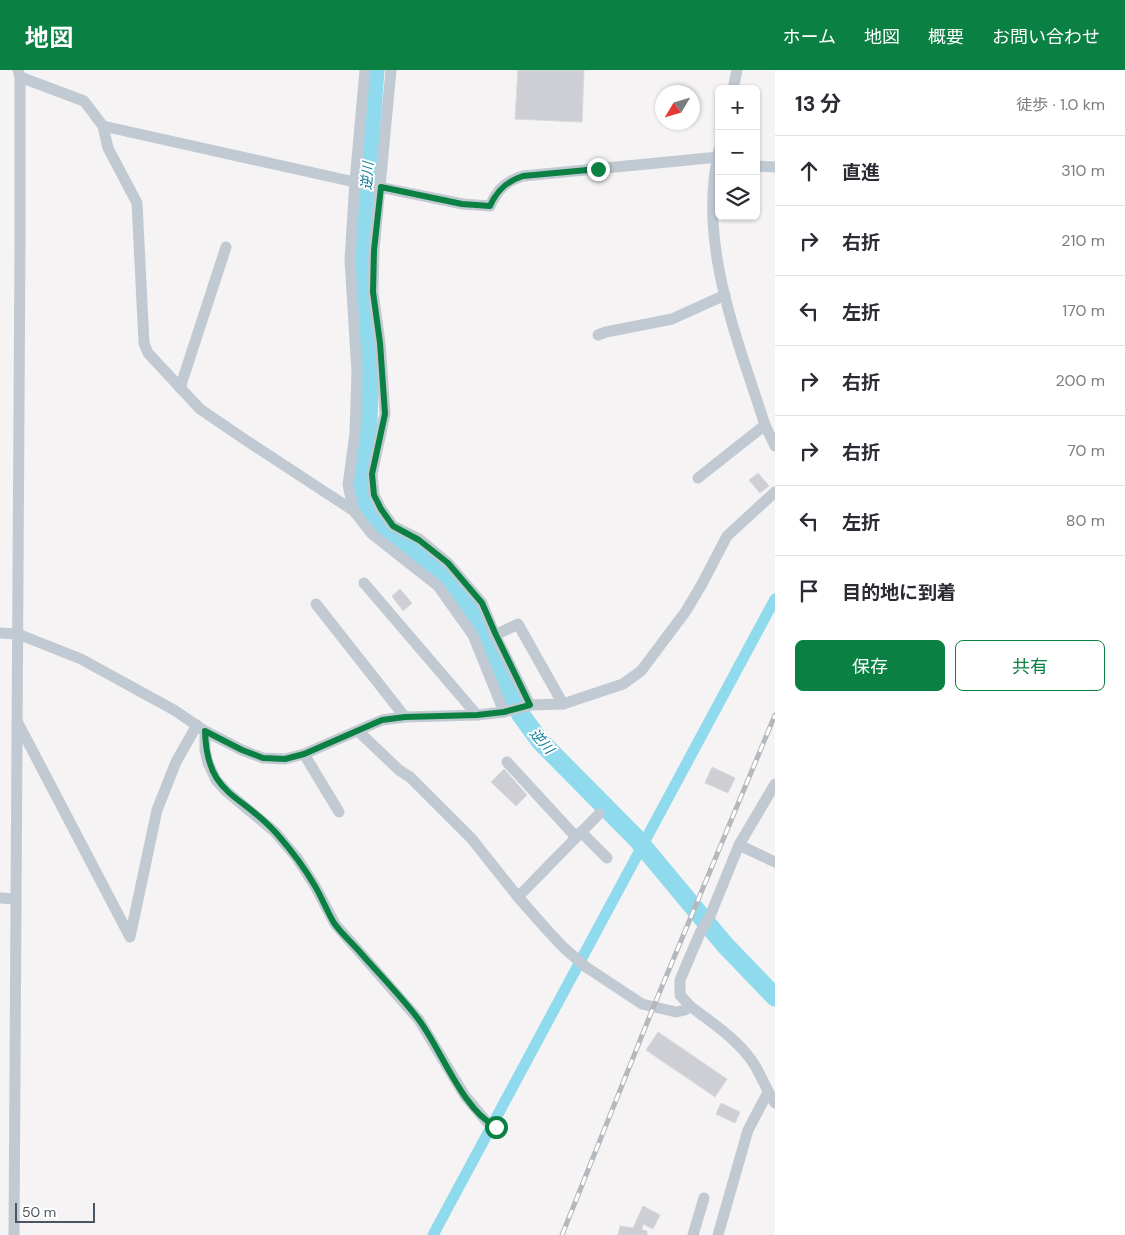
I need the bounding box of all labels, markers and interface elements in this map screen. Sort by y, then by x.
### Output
text: 地図 [25,22,73,53]
text: ホーム [783,25,836,49]
text: 地図 [864,25,900,49]
text: 概要 [928,25,964,49]
text: お問い合わせ [992,25,1100,49]
north arrow [655,85,700,130]
map controls [715,85,760,220]
button: + [715,85,760,130]
text: 13 分 [795,90,841,118]
text: 徒歩 · 1.0 km [1016,94,1105,115]
button: − [715,130,760,175]
icon: ahead [795,157,823,185]
route end [587,158,610,181]
water label: 逆川 [357,159,377,191]
text: 直進 [842,160,880,185]
text: 310 m [1061,160,1105,181]
button: layers [715,175,760,220]
icon: right [795,227,823,255]
text: 右折 [842,230,880,255]
text: 210 m [1061,230,1105,251]
icon: left [795,297,823,325]
text: 左折 [842,300,880,325]
text: 170 m [1062,300,1105,321]
icon: right [795,367,823,395]
text: 右折 [842,370,880,395]
text: 200 m [1056,370,1105,391]
icon: right [795,437,823,465]
text: 右折 [842,440,880,465]
text: 70 m [1067,440,1105,461]
icon: left [795,507,823,535]
text: 左折 [842,510,880,535]
text: 80 m [1066,510,1105,531]
icon: arrive [795,577,823,605]
text: 目的地に到着 [842,580,956,605]
button: 保存 [795,640,945,691]
button: 共有 [955,640,1105,691]
water label: 逆川 [526,725,559,759]
route start [485,1116,508,1139]
scale bar [15,1200,95,1223]
text: 50 m [22,1203,56,1221]

